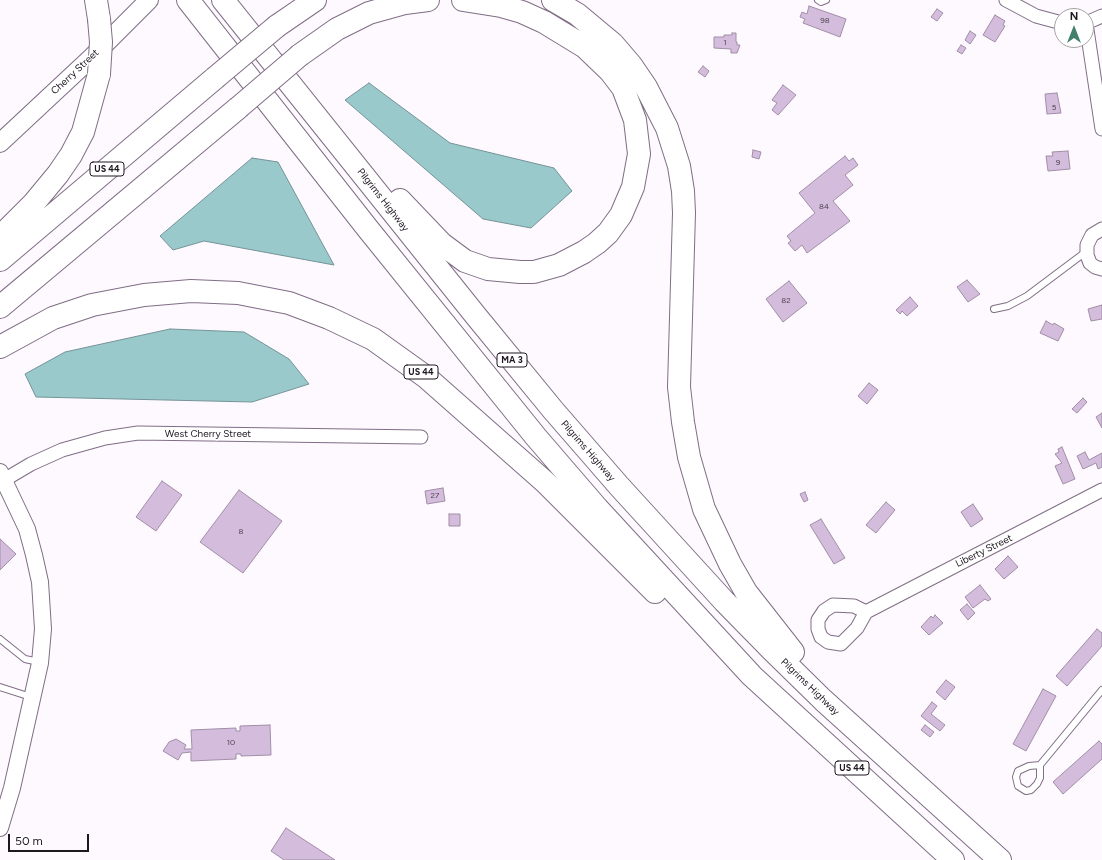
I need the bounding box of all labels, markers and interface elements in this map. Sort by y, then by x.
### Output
north arrow [1054,8,1094,48]
text: N [1070,10,1078,23]
house number: 98 [820,16,830,26]
house number: 1 [723,38,727,48]
street label: Cherry Street [49,47,101,97]
house number: 5 [1052,103,1056,113]
house number: 9 [1056,158,1060,168]
road number: US 44 [90,162,124,176]
street label: Pilgrims Highway [355,166,411,234]
house number: 84 [819,202,829,212]
house number: 82 [781,296,791,306]
road number: MA 3 [497,353,527,367]
road number: US 44 [404,365,438,379]
street label: Pilgrims Highway [558,418,618,484]
street label: West Cherry Street [165,428,251,440]
house number: 27 [431,491,439,501]
house number: 8 [239,527,243,537]
street label: Liberty Street [954,532,1014,570]
street label: Pilgrims Highway [778,656,842,718]
house number: 10 [227,738,235,748]
road number: US 44 [835,761,869,775]
scale bar [10,826,91,852]
text: 50 m [15,834,43,848]

